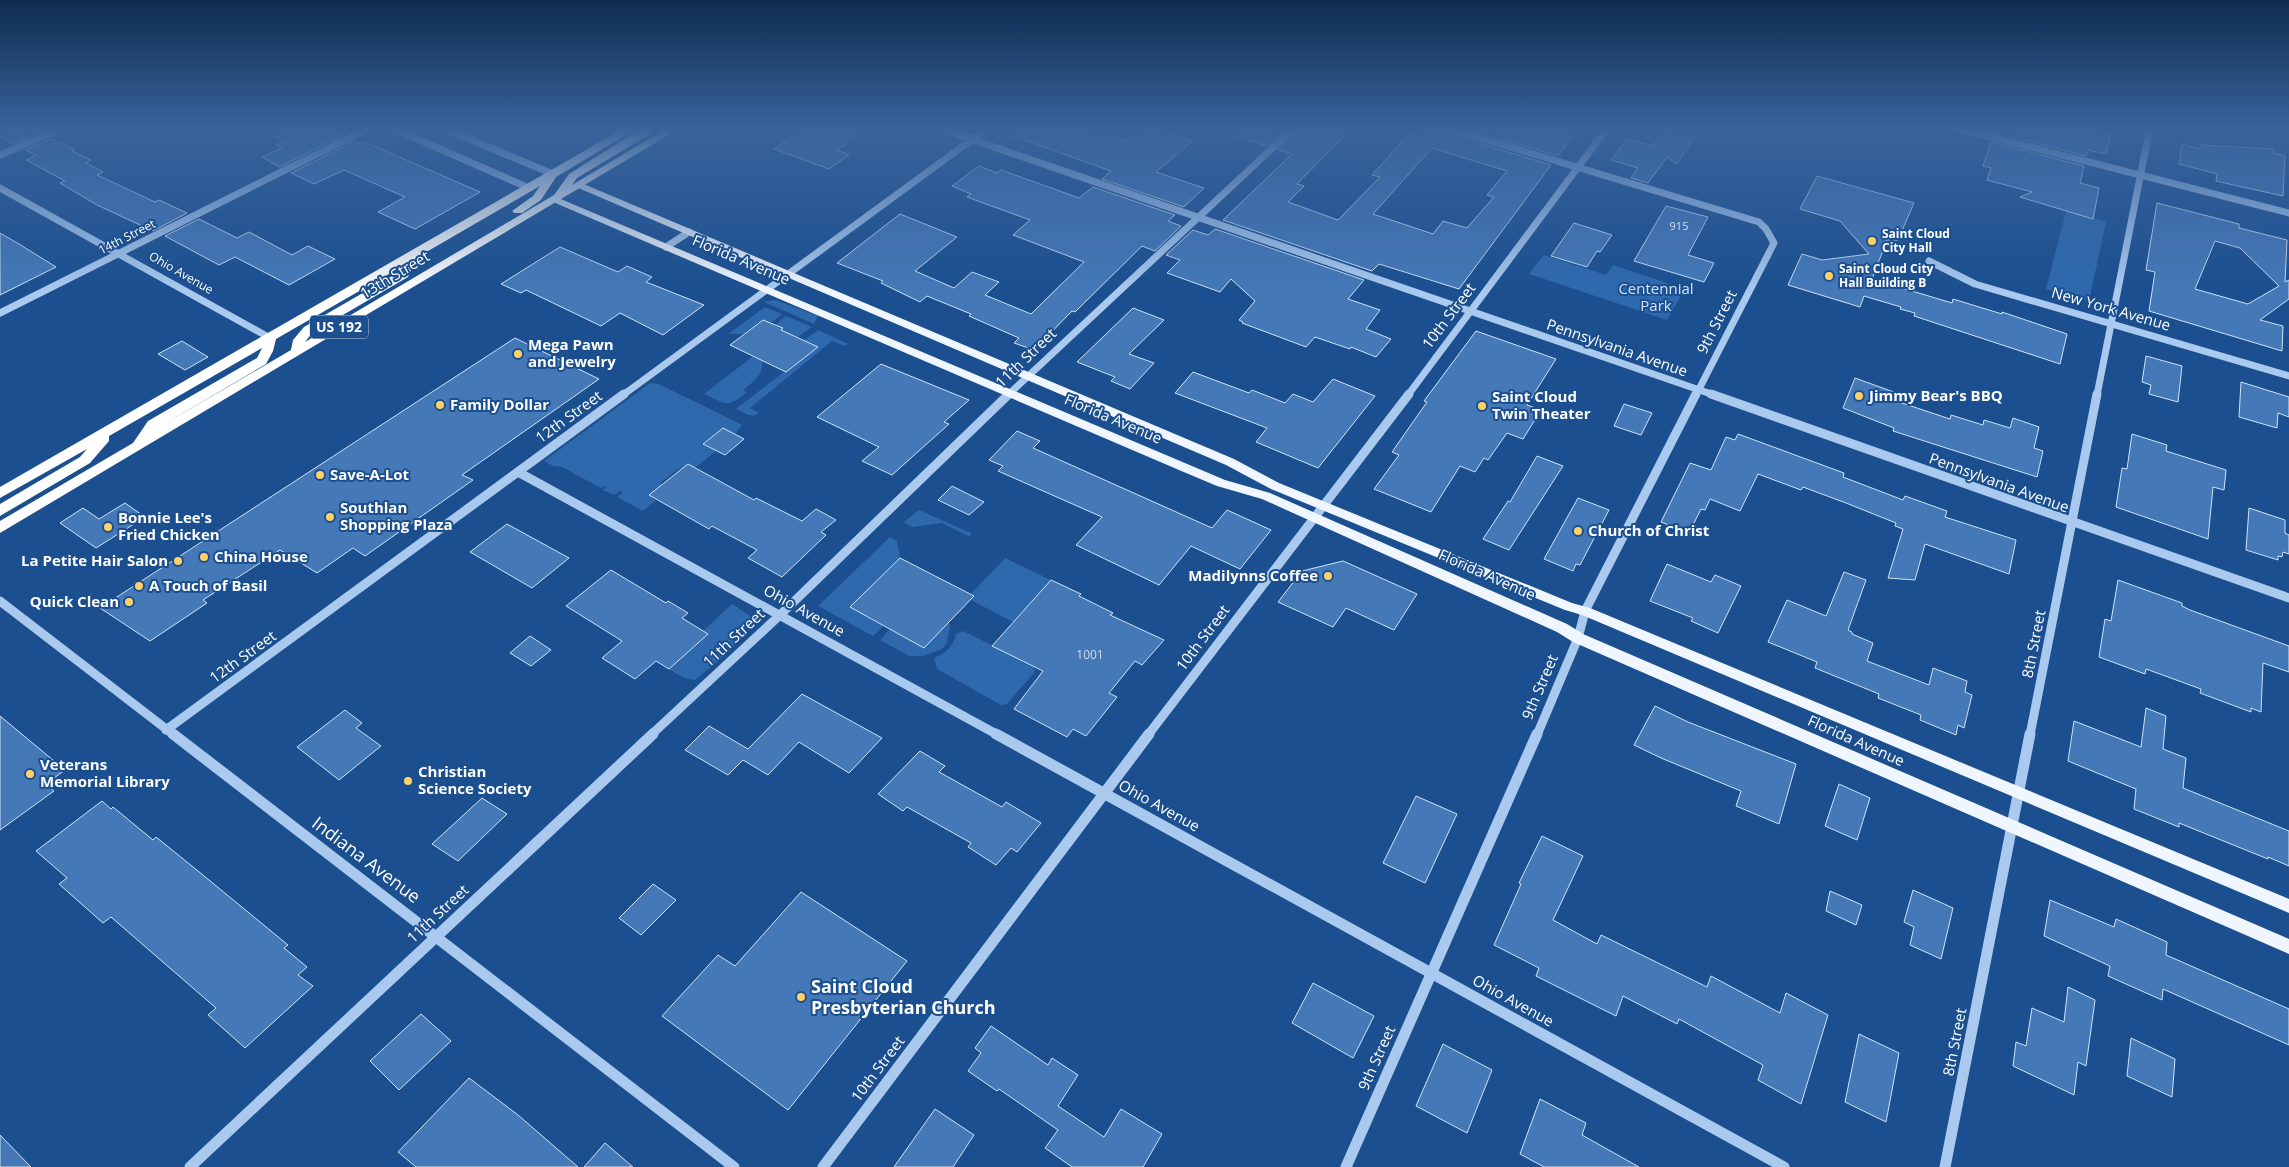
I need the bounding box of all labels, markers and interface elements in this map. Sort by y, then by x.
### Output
street label: 14th Street [95,215,158,258]
house number: 915 [1670,218,1688,233]
place label: Saint Cloud City Hall [1882,225,1950,256]
street label: Florida Avenue [690,230,793,289]
marker: Saint Cloud City Hall [1866,235,1878,247]
street label: 13th Street [356,246,433,303]
street label: Ohio Avenue [146,247,217,298]
place label: Saint Cloud City Hall Building B [1839,260,1934,291]
marker: Saint Cloud City Hall Building B [1823,270,1835,282]
street label: 10th Street [1417,278,1480,352]
park label: Centennial Park [1618,278,1694,315]
street label: New York Avenue [2050,282,2173,335]
street label: 9th Street [1692,286,1741,357]
street label: Pennsylvania Avenue [1544,314,1690,381]
road number: US 192 [310,316,368,338]
street label: 11th Street [990,323,1060,391]
place label: Mega Pawn and Jewelry [528,334,616,371]
marker: Mega Pawn and Jewelry [512,348,524,360]
street label: 12th Street [531,385,606,447]
place label: Jimmy Bear's BBQ [1867,385,2003,405]
place label: Saint Cloud Twin Theater [1492,386,1591,423]
street label: Florida Avenue [1062,389,1165,448]
marker: Jimmy Bear's BBQ [1853,390,1865,402]
place label: Family Dollar [450,394,549,414]
marker: Family Dollar [434,399,446,411]
marker: Saint Cloud Twin Theater [1476,400,1488,412]
street label: Pennsylvania Avenue [1927,447,2072,517]
place label: Save-A-Lot [330,464,409,484]
marker: Save-A-Lot [314,469,326,481]
place label: Southlan Shopping Plaza [340,497,453,534]
place label: Bonnie Lee's Fried Chicken [118,507,220,544]
marker: Southlan Shopping Plaza [324,511,336,523]
place label: Church of Christ [1588,520,1710,540]
marker: Bonnie Lee's Fried Chicken [102,521,114,533]
marker: Church of Christ [1572,525,1584,537]
street label: Florida Avenue [1436,544,1539,604]
place label: China House [214,546,308,566]
place label: La Petite Hair Salon [21,550,168,570]
marker: China House [198,551,210,563]
marker: La Petite Hair Salon [172,555,184,567]
place label: Madilynns Coffee [1188,565,1318,585]
marker: Madilynns Coffee [1322,570,1334,582]
place label: A Touch of Basil [149,575,267,595]
marker: A Touch of Basil [133,580,145,592]
street label: Ohio Avenue [760,580,849,641]
place label: Quick Clean [30,591,119,611]
marker: Quick Clean [123,596,135,608]
street label: 10th Street [1171,600,1234,674]
street label: 11th Street [698,604,768,671]
street label: 8th Street [2017,608,2049,680]
street label: 12th Street [205,625,280,687]
house number: 1001 [1076,646,1104,663]
street label: 9th Street [1516,651,1562,722]
street label: Florida Avenue [1805,710,1908,770]
place label: Veterans Memorial Library [40,754,170,791]
place label: Christian Science Society [418,761,532,798]
marker: Veterans Memorial Library [24,768,36,780]
marker: Christian Science Society [402,775,414,787]
street label: Ohio Avenue [1115,775,1204,836]
street label: Indiana Avenue [307,810,426,908]
street label: 11th Street [402,880,472,947]
street label: Ohio Avenue [1469,970,1558,1031]
place label: Saint Cloud Presbyterian Church [811,974,996,1019]
marker: Saint Cloud Presbyterian Church [795,991,807,1003]
street label: 8th Street [1938,1006,1970,1078]
street label: 9th Street [1353,1022,1399,1093]
street label: 10th Street [846,1031,909,1105]

